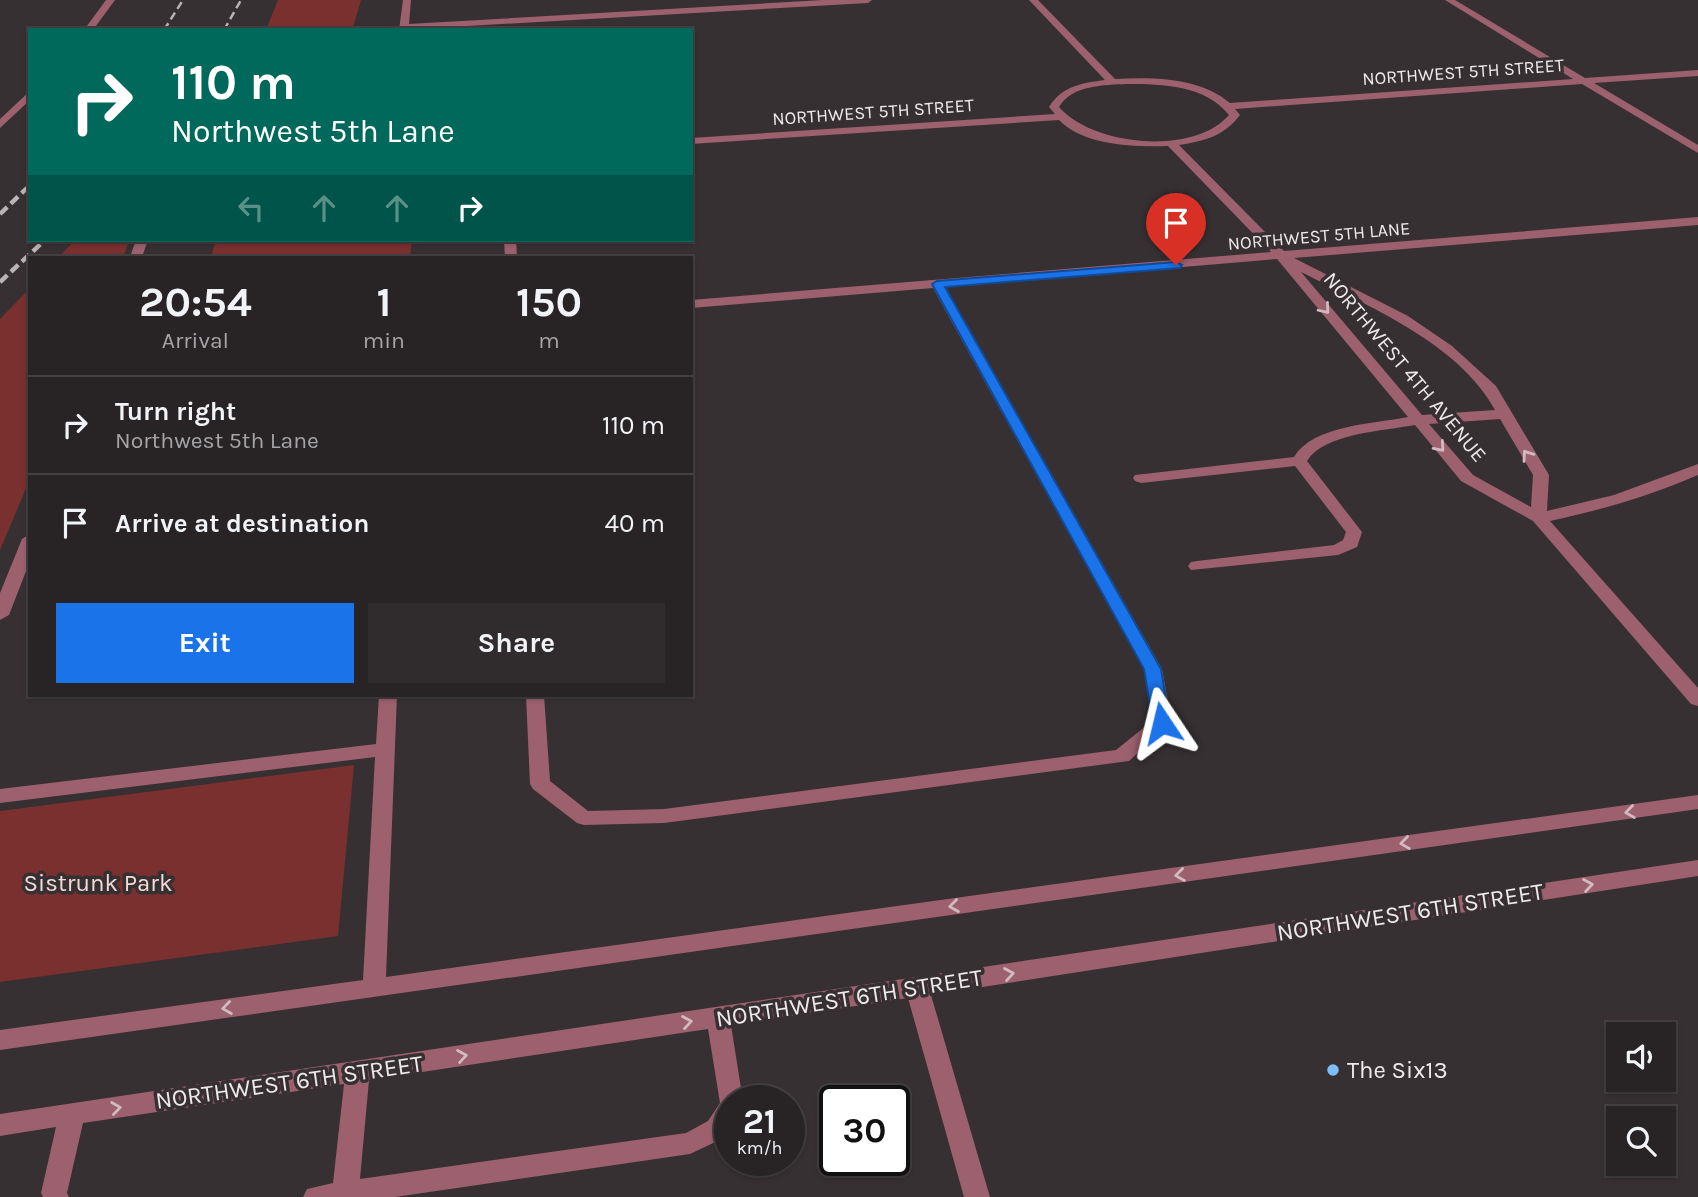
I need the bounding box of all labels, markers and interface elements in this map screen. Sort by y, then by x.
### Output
text: 110 m [171,54,296,111]
street label: NORTHWEST 5TH STREET [1361,54,1565,90]
icon: right [56,56,147,147]
street label: NORTHWEST 5TH STREET [771,94,975,130]
text: Northwest 5th Lane [171,113,455,150]
icon: left [232,189,270,227]
icon: ahead [305,189,343,227]
icon: ahead [378,189,416,227]
icon: right [451,189,489,227]
pin [1146,193,1206,265]
icon: arrive [1157,204,1195,242]
street label: NORTHWEST 5TH LANE [1227,217,1411,255]
street label: NORTHWEST 4TH AVENUE [1319,267,1491,467]
text: 20:54 [139,277,252,327]
text: 1 [376,277,391,327]
text: 150 [516,277,582,327]
one-way arrow [1317,301,1329,314]
text: Arrival [162,327,229,354]
text: min [363,327,405,354]
text: m [538,327,560,354]
text: Turn right [115,396,236,427]
icon: right [56,406,94,444]
text: 110 m [602,410,665,441]
text: Northwest 5th Lane [115,427,319,454]
one-way arrow [1432,439,1444,452]
one-way arrow [1523,450,1535,463]
icon: arrive [56,504,94,542]
text: Arrive at destination [115,508,369,539]
text: 40 m [605,508,665,539]
button: Exit [56,603,354,683]
button: Share [368,603,665,683]
position arrow [1125,686,1199,760]
one-way arrow [1625,804,1636,819]
one-way arrow [1399,836,1411,851]
one-way arrow [1174,867,1186,882]
park label: Sistrunk Park [24,869,172,897]
street label: NORTHWEST 6TH STREET [1275,877,1545,947]
one-way arrow [1582,877,1594,892]
one-way arrow [949,898,960,913]
street label: NORTHWEST 6TH STREET [714,963,984,1033]
one-way arrow [1003,967,1015,982]
one-way arrow [221,1000,233,1015]
one-way arrow [681,1015,693,1030]
map controls [1606,1022,1676,1176]
button: sound [1606,1022,1676,1092]
street label: NORTHWEST 6TH STREET [154,1049,424,1115]
one-way arrow [456,1049,468,1064]
place label: The Six13 [1347,1056,1448,1084]
marker: The Six13 [1325,1062,1341,1078]
speed limit sign: 30 [819,1085,910,1176]
one-way arrow [110,1100,122,1115]
text: 21 [743,1101,776,1142]
button: search [1606,1106,1676,1176]
text: km/h [737,1137,782,1159]

